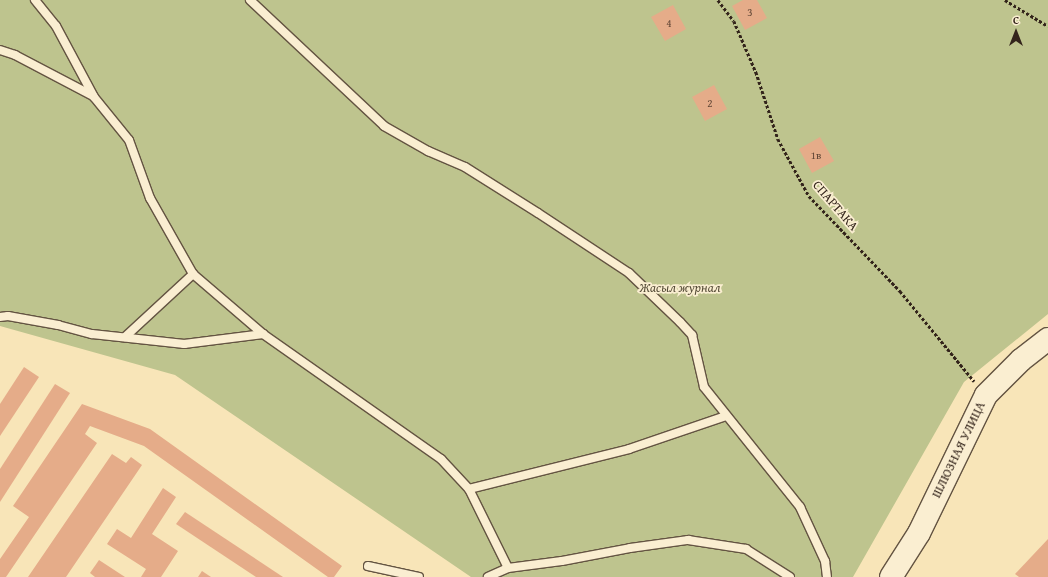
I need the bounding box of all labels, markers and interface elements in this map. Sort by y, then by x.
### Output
house number: 3 [747,5,753,19]
north arrow [996,12,1036,52]
text: С [1013,12,1019,28]
house number: 4 [666,16,672,30]
house number: 2 [707,96,713,110]
house number: 1в [811,148,821,162]
street label: СПАРТАКА [809,178,861,234]
park label: Жасыл журнал [640,280,720,296]
street label: ШЛЮЗНАЯ УЛИЦА [929,399,989,501]

